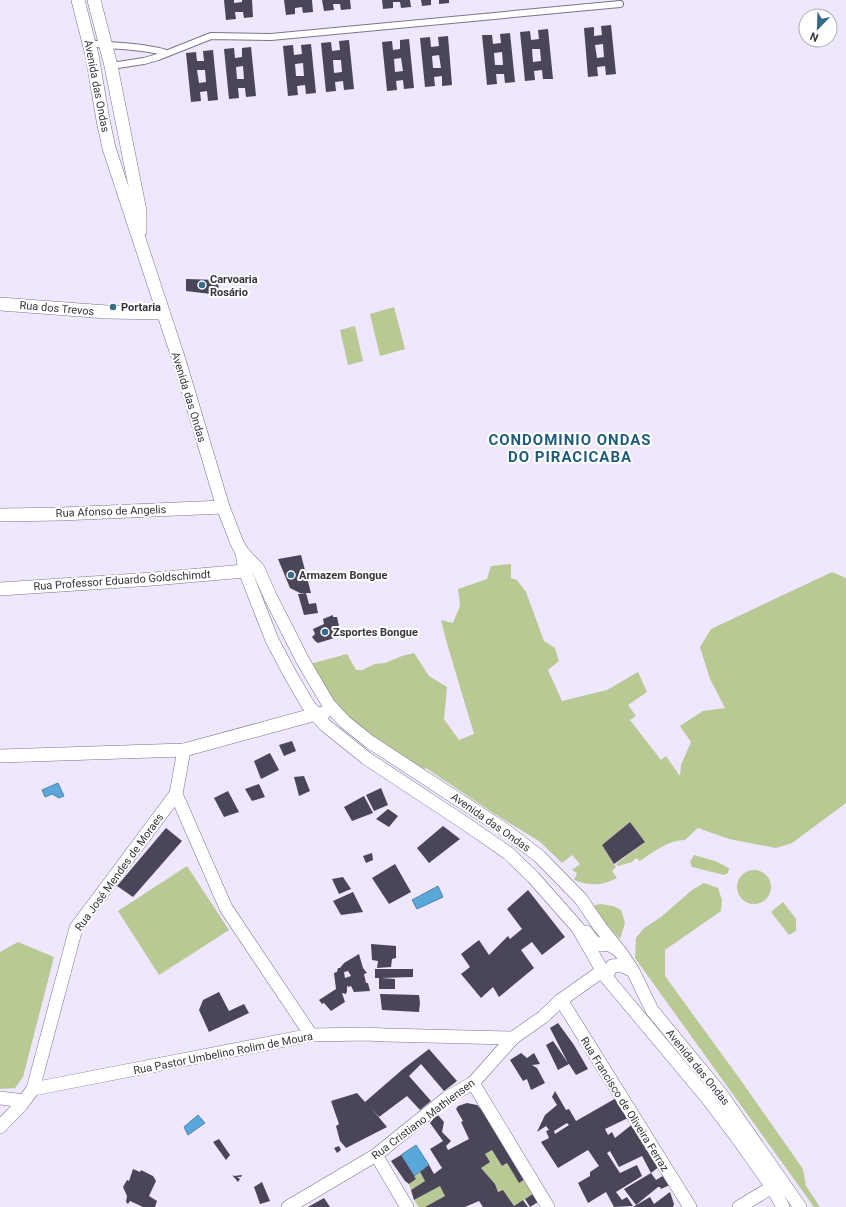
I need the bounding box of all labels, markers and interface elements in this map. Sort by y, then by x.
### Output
north arrow [798,8,838,48]
text: N [808,29,820,44]
street label: Avenida das Ondas [81,39,112,134]
place label: Carvoaria Rosário [210,273,258,299]
marker: Carvoaria Rosário [197,280,207,290]
street label: Rua dos Trevos [19,299,95,318]
place label: Portaria [121,301,161,314]
marker: Portaria [108,302,118,312]
street label: Avenida das Ondas [169,350,209,444]
district label: CONDOMINIO ONDAS DO PIRACICABA [488,431,652,466]
street label: Rua Afonso de Angelis [56,503,167,520]
street label: Rua Professor Eduardo Goldschimdt [33,568,211,593]
place label: Armazem Bongue [299,569,387,582]
marker: Armazem Bongue [286,570,296,580]
place label: Zsportes Bongue [333,626,418,639]
marker: Zsportes Bongue [320,627,330,637]
street label: Avenida das Ondas [449,790,533,855]
street label: Rua José Mendes de Moraes [72,811,167,933]
street label: Avenida das Ondas [663,1027,732,1108]
street label: Rua Pastor Umbelino Rolim de Moura [132,1030,314,1077]
street label: Rua Francisco de Oliveira Ferraz [578,1035,672,1174]
street label: Rua Cristiano Mathiensen [369,1076,477,1162]

